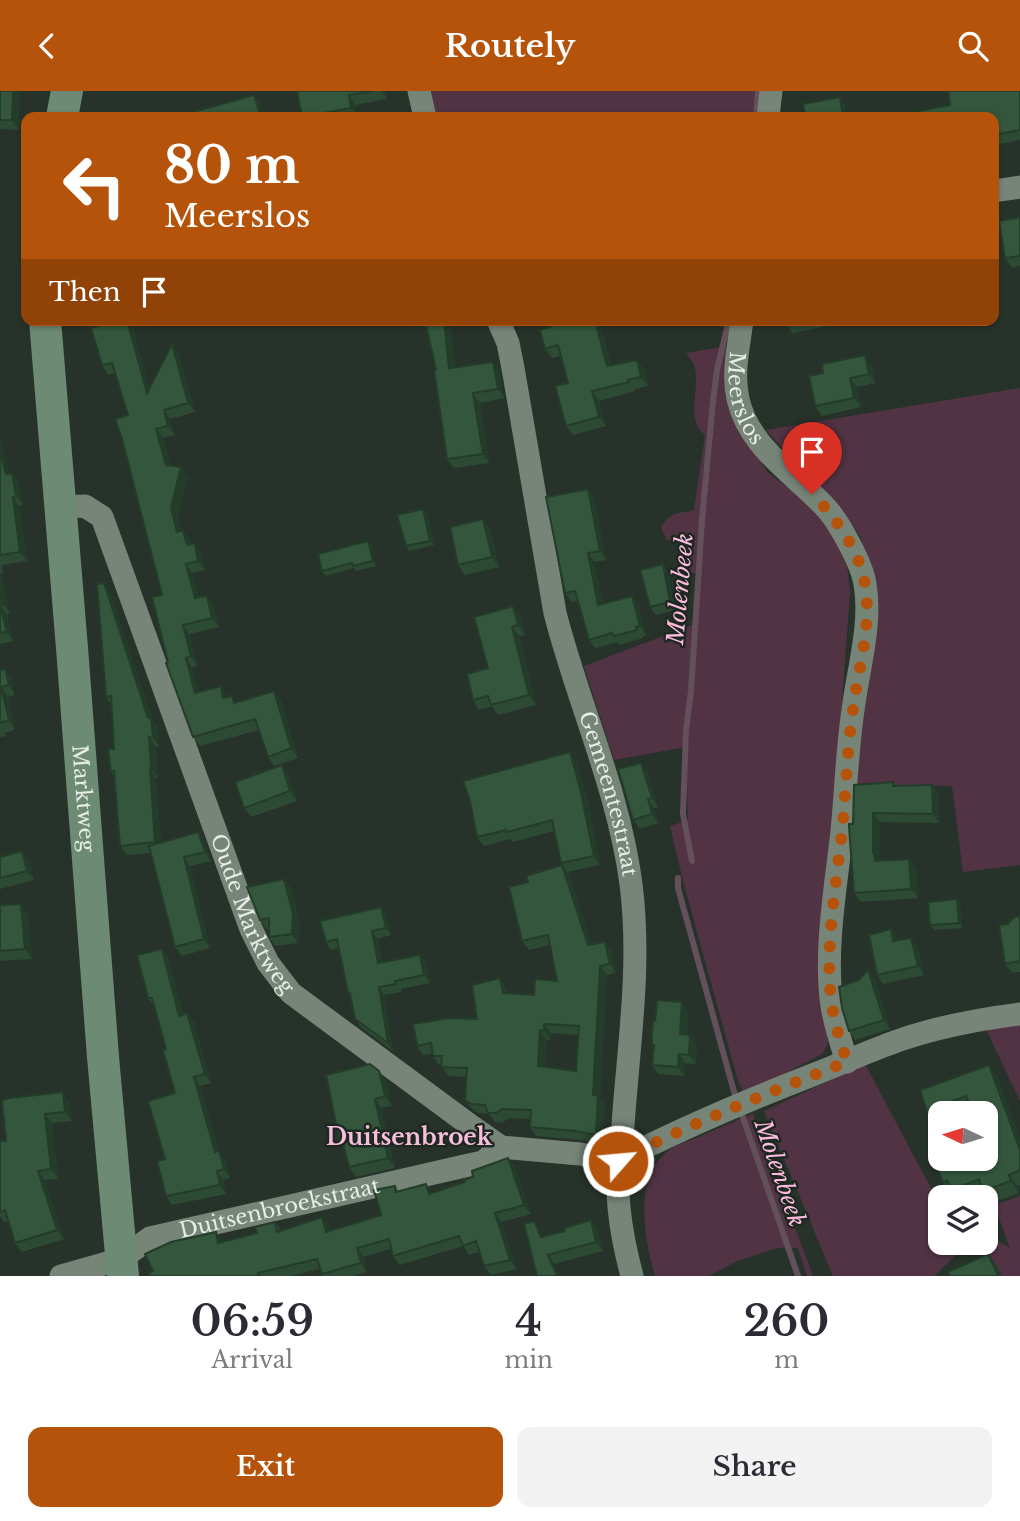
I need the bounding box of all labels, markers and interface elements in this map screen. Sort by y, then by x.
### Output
text: Routely [445,26,575,66]
icon: back [28,27,66,65]
icon: search [954,27,992,65]
text: 80 m [164,135,299,196]
icon: left [49,140,140,231]
text: Meerslos [164,196,310,236]
icon: arrive [135,273,173,311]
text: Then [49,276,121,308]
street label: Meerslos [722,350,770,450]
pin [782,422,842,494]
icon: arrive [793,433,831,471]
water label: Molenbeek [661,532,699,647]
street label: Gemeentestraat [573,708,643,878]
street label: Marktweg [66,744,100,854]
street label: Oude Marktweg [205,830,300,999]
north arrow [928,1101,998,1171]
map controls [928,1101,998,1255]
water label: Molenbeek [748,1115,811,1230]
district label: Duitsenbroek [326,1123,493,1151]
position arrow [581,1124,655,1198]
street label: Duitsenbroekstraat [177,1173,382,1244]
button: layers [928,1185,998,1255]
text: 06:59 [191,1295,314,1347]
text: 4 [515,1295,542,1347]
text: 260 [744,1295,829,1347]
text: Arrival [212,1346,293,1374]
text: min [505,1346,553,1374]
text: m [774,1346,799,1374]
button: Exit [28,1427,503,1507]
button: Share [517,1427,992,1507]

